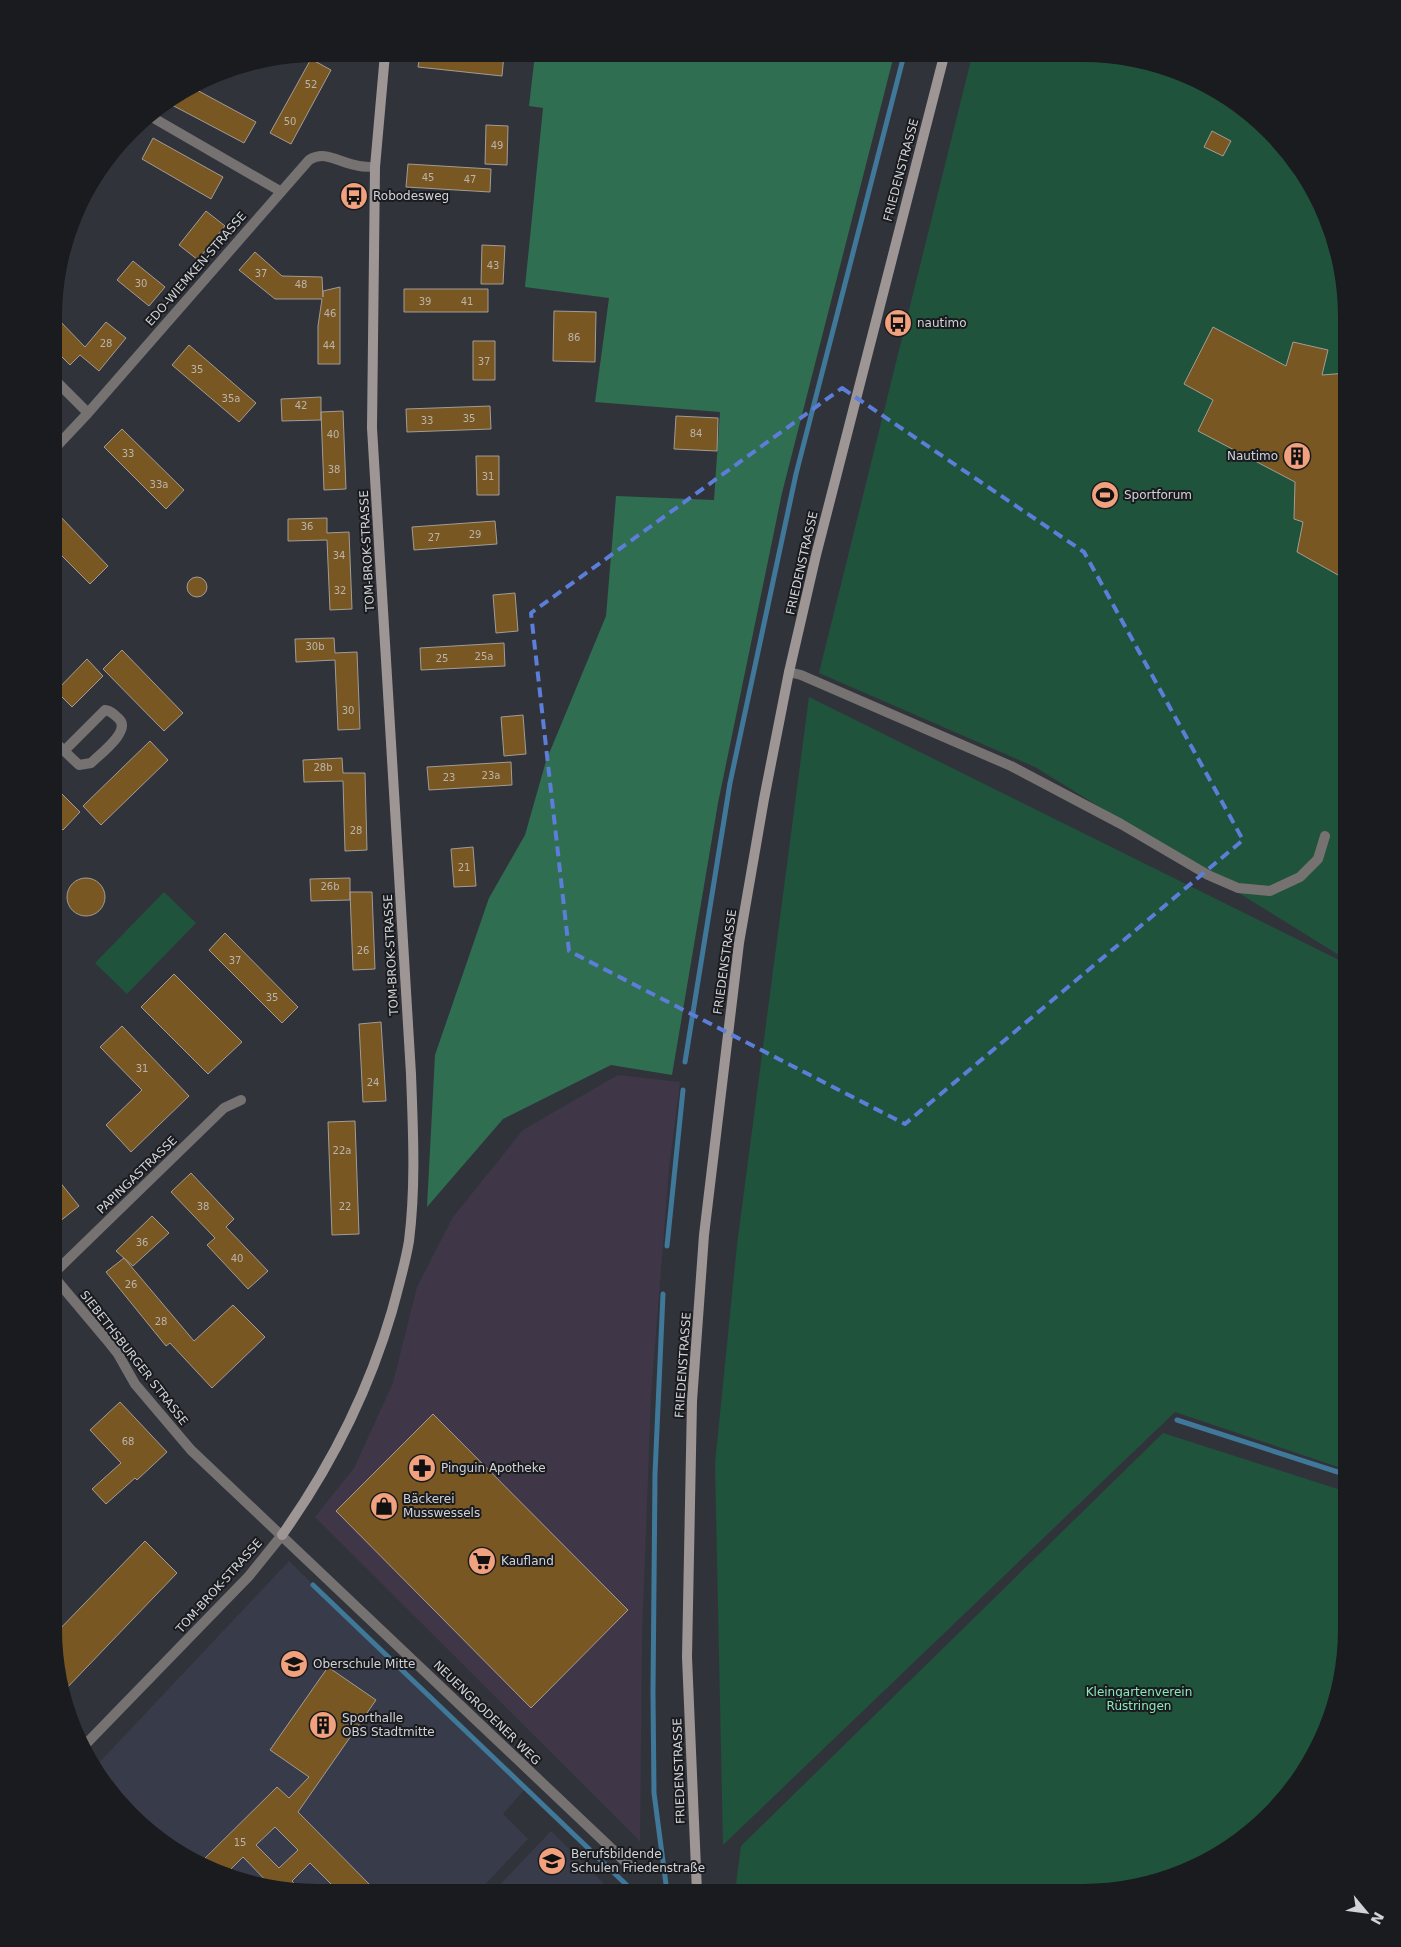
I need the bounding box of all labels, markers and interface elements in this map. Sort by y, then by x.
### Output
house number: 52 [305,79,317,90]
house number: 50 [284,116,296,127]
street label: FRIEDENSTRASSE [881,117,921,223]
house number: 49 [491,140,503,151]
house number: 45 [422,172,434,183]
house number: 47 [464,174,476,185]
bus stop icon: Robodesweg [339,181,369,211]
place label: Robodesweg [373,189,449,203]
street label: EDO-WIEMKEN-STRASSE [143,209,249,329]
house number: 43 [487,260,499,271]
house number: 37 [255,268,267,279]
house number: 30 [135,278,147,289]
house number: 48 [295,279,307,290]
house number: 39 [419,296,431,307]
house number: 41 [461,296,473,307]
house number: 46 [324,308,336,319]
bus stop icon: nautimo [883,308,913,338]
place label: nautimo [917,316,967,330]
house number: 86 [568,332,580,343]
house number: 28 [100,338,112,349]
house number: 44 [323,340,335,351]
house number: 37 [478,356,490,367]
house number: 35 [191,364,203,375]
house number: 35a [222,393,240,404]
house number: 42 [295,400,307,411]
house number: 35 [463,413,475,424]
house number: 33 [421,415,433,426]
house number: 84 [690,428,702,439]
house number: 40 [327,429,339,440]
building icon: Nautimo [1282,441,1312,471]
house number: 33 [122,448,134,459]
place label: Nautimo [1227,449,1278,463]
house number: 38 [328,464,340,475]
house number: 31 [482,471,494,482]
house number: 33a [150,479,168,490]
sports icon: Sportforum [1090,480,1120,510]
place label: Sportforum [1124,488,1192,502]
street label: TOM-BROK-STRASSE [357,490,377,613]
street label: FRIEDENSTRASSE [783,510,821,616]
house number: 36 [301,521,313,532]
house number: 29 [469,529,481,540]
house number: 27 [428,532,440,543]
house number: 34 [333,550,345,561]
house number: 32 [334,585,346,596]
house number: 30b [305,641,325,652]
house number: 25a [475,651,493,662]
house number: 25 [436,653,448,664]
house number: 30 [342,705,354,716]
house number: 28b [313,762,333,773]
house number: 23a [482,770,500,781]
house number: 23 [443,772,455,783]
house number: 28 [350,825,362,836]
house number: 21 [458,862,470,873]
house number: 26b [320,881,340,892]
street label: TOM-BROK-STRASSE [381,894,401,1017]
street label: FRIEDENSTRASSE [711,909,739,1015]
house number: 26 [357,945,369,956]
house number: 37 [229,955,241,966]
house number: 35 [266,992,278,1003]
house number: 31 [136,1063,148,1074]
house number: 24 [367,1077,379,1088]
street label: PAPINGASTRASSE [94,1133,180,1217]
house number: 22a [333,1145,351,1156]
house number: 38 [197,1201,209,1212]
house number: 22 [339,1201,351,1212]
house number: 36 [136,1237,148,1248]
house number: 40 [231,1253,243,1264]
house number: 26 [125,1279,137,1290]
street label: SIEBETHSBURGER STRASSE [77,1288,191,1428]
street label: FRIEDENSTRASSE [672,1312,694,1418]
house number: 28 [155,1316,167,1327]
house number: 68 [122,1436,134,1447]
pharmacy icon: Pinguin Apotheke [407,1453,437,1483]
place label: Pinguin Apotheke [441,1461,546,1475]
shop icon: Bäckerei Musswessels [369,1491,399,1521]
place label: Bäckerei Musswessels [403,1492,480,1520]
street label: TOM-BROK-STRASSE [172,1536,265,1637]
supermarket icon: Kaufland [467,1546,497,1576]
place label: Kaufland [501,1554,554,1568]
school or university icon: Oberschule Mitte [279,1649,309,1679]
place label: Oberschule Mitte [313,1657,415,1671]
street label: NEUENGRODENER WEG [431,1658,543,1768]
park label: Kleingartenverein Rüstringen [1086,1685,1192,1713]
building icon: Sporthalle OBS Stadtmitte [308,1710,338,1740]
place label: Sporthalle OBS Stadtmitte [342,1711,435,1739]
street label: FRIEDENSTRASSE [670,1718,688,1824]
house number: 15 [234,1837,246,1848]
school or university icon: Berufsbildende Schulen Friedenstraße [537,1846,567,1876]
place label: Berufsbildende Schulen Friedenstraße [571,1847,705,1875]
north arrow [1341,1887,1391,1937]
text: N [1368,1909,1387,1927]

